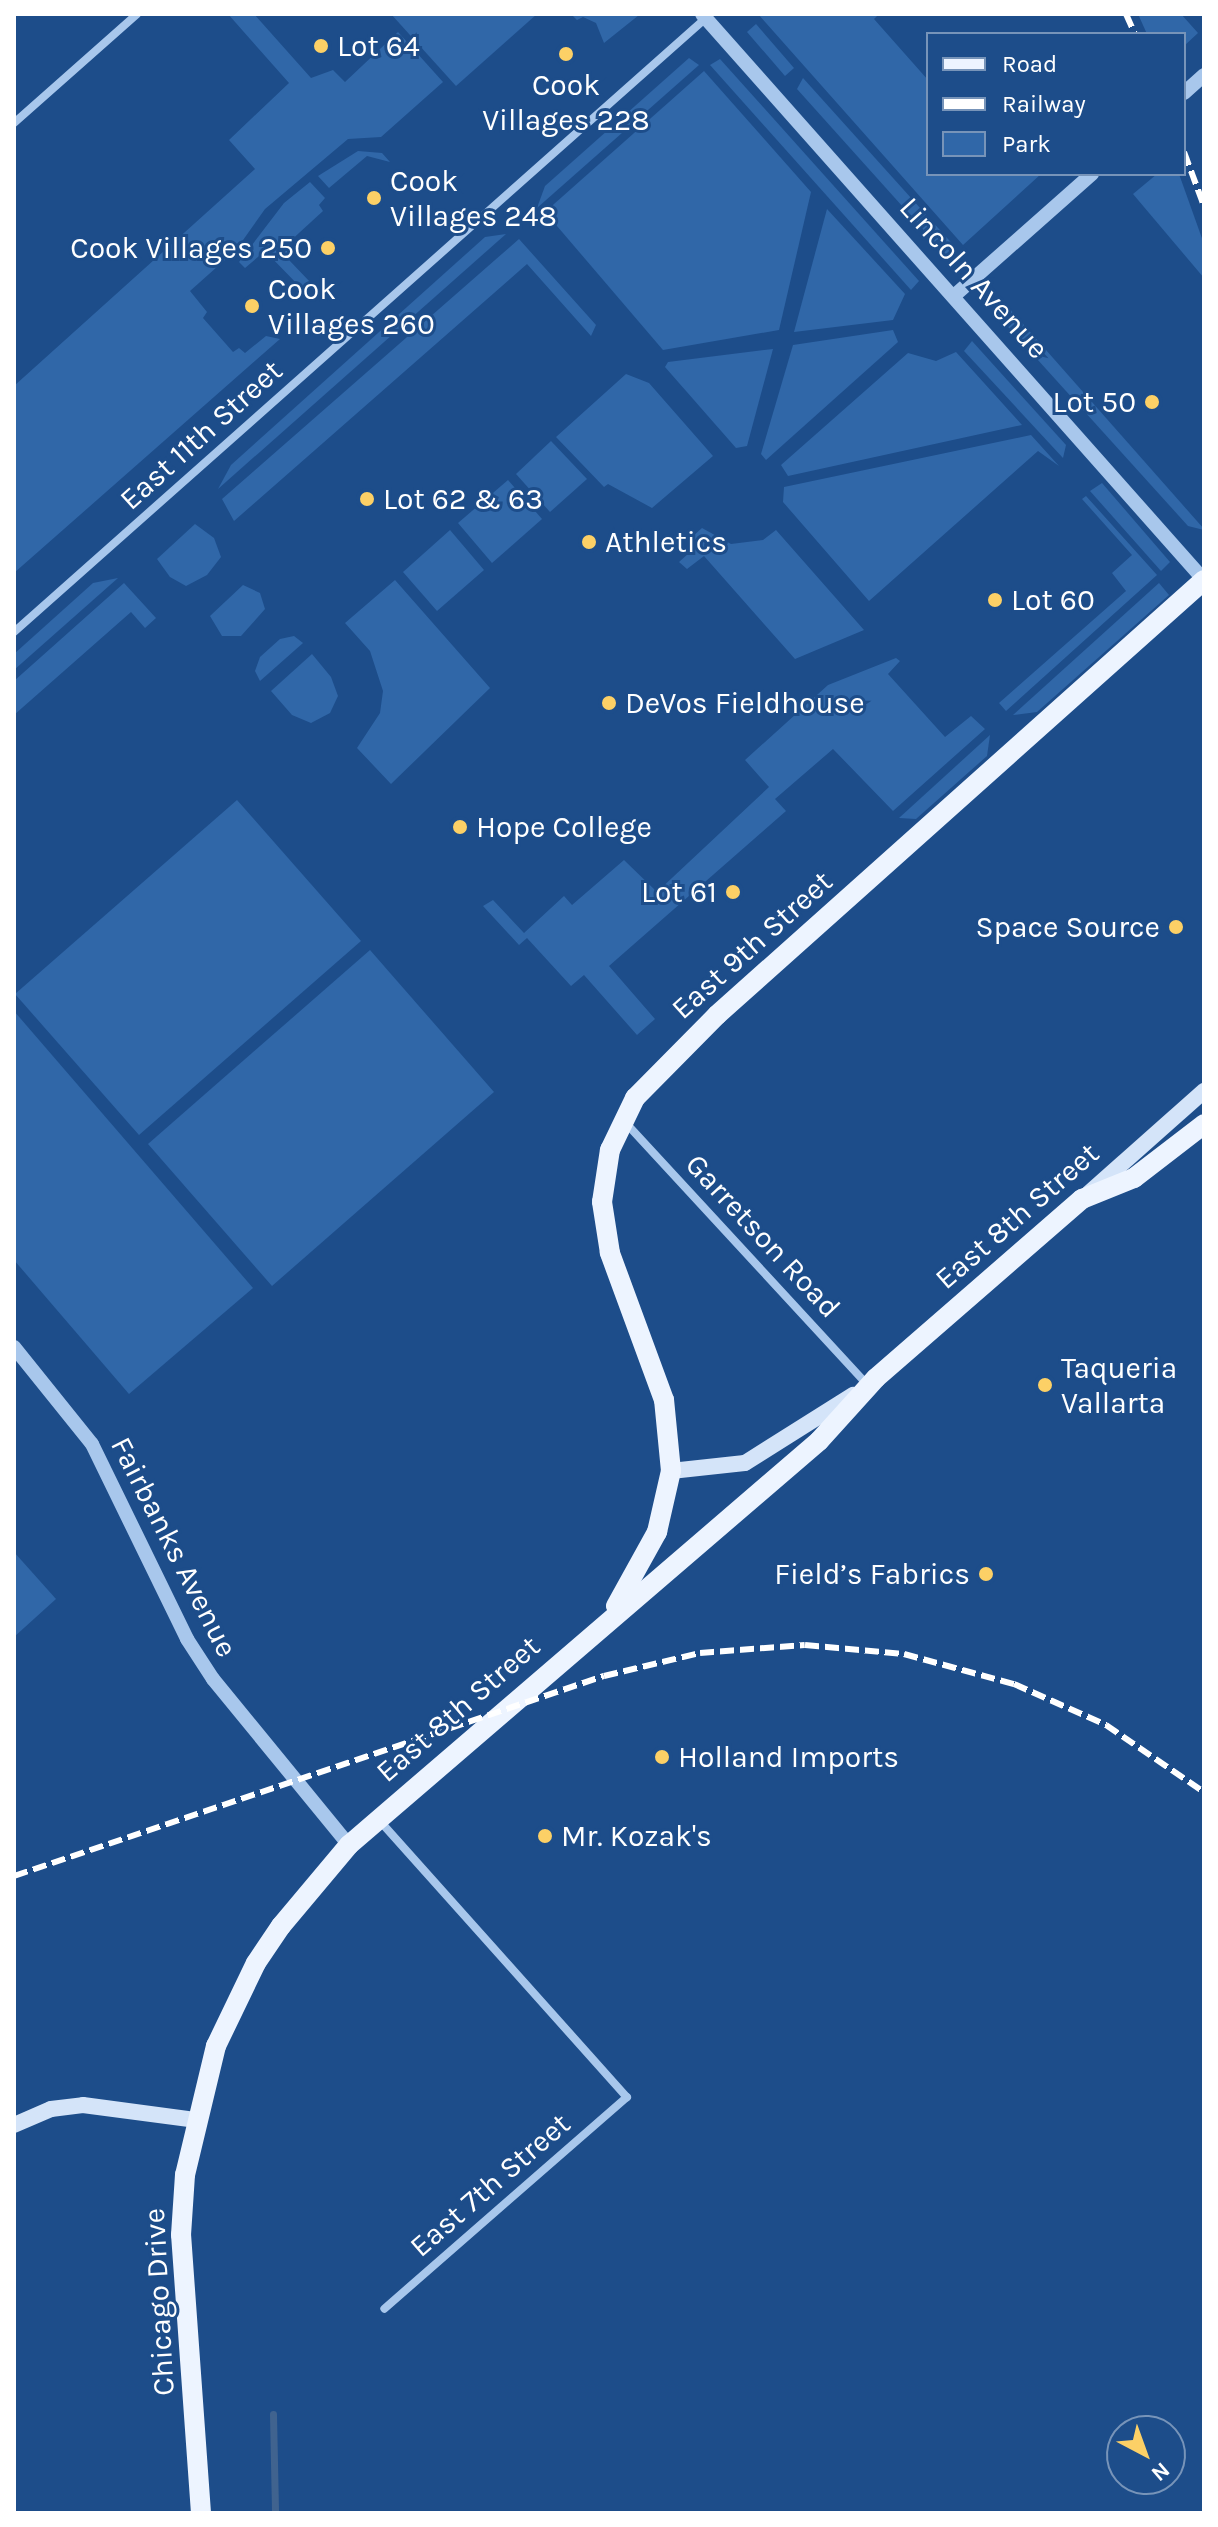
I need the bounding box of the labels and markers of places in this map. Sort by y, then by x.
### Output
place label: Lot 64 [337,28,420,64]
marker: Lot 64 [312,37,330,55]
marker: Cook Villages 228 [557,45,575,63]
place label: Cook Villages 228 [482,67,650,138]
place label: Cook Villages 248 [390,163,557,234]
marker: Cook Villages 248 [365,189,383,207]
place label: Cook Villages 250 [70,230,312,266]
marker: Cook Villages 250 [319,239,337,257]
place label: Cook Villages 260 [268,271,435,342]
marker: Cook Villages 260 [243,297,261,315]
place label: Lot 50 [1052,384,1136,420]
marker: Lot 50 [1143,393,1161,411]
place label: Lot 62 & 63 [383,481,543,517]
marker: Lot 62 & 63 [358,490,376,508]
place label: Athletics [605,524,727,560]
marker: Athletics [580,533,598,551]
place label: Lot 60 [1011,582,1095,618]
marker: Lot 60 [986,591,1004,609]
place label: DeVos Fieldhouse [625,685,865,721]
marker: DeVos Fieldhouse [600,694,618,712]
place label: Hope College [476,809,652,845]
marker: Hope College [451,818,469,836]
place label: Lot 61 [641,874,717,910]
marker: Lot 61 [724,883,742,901]
place label: Space Source [975,909,1160,945]
marker: Space Source [1167,918,1185,936]
place label: Taqueria Vallarta [1061,1350,1177,1420]
marker: Taqueria Vallarta [1036,1376,1054,1394]
place label: Field’s Fabrics [774,1556,970,1592]
marker: Field’s Fabrics [977,1565,995,1583]
place label: Holland Imports [678,1739,899,1775]
marker: Holland Imports [653,1748,671,1766]
place label: Mr. Kozak's [561,1818,712,1854]
marker: Mr. Kozak's [536,1827,554,1845]

